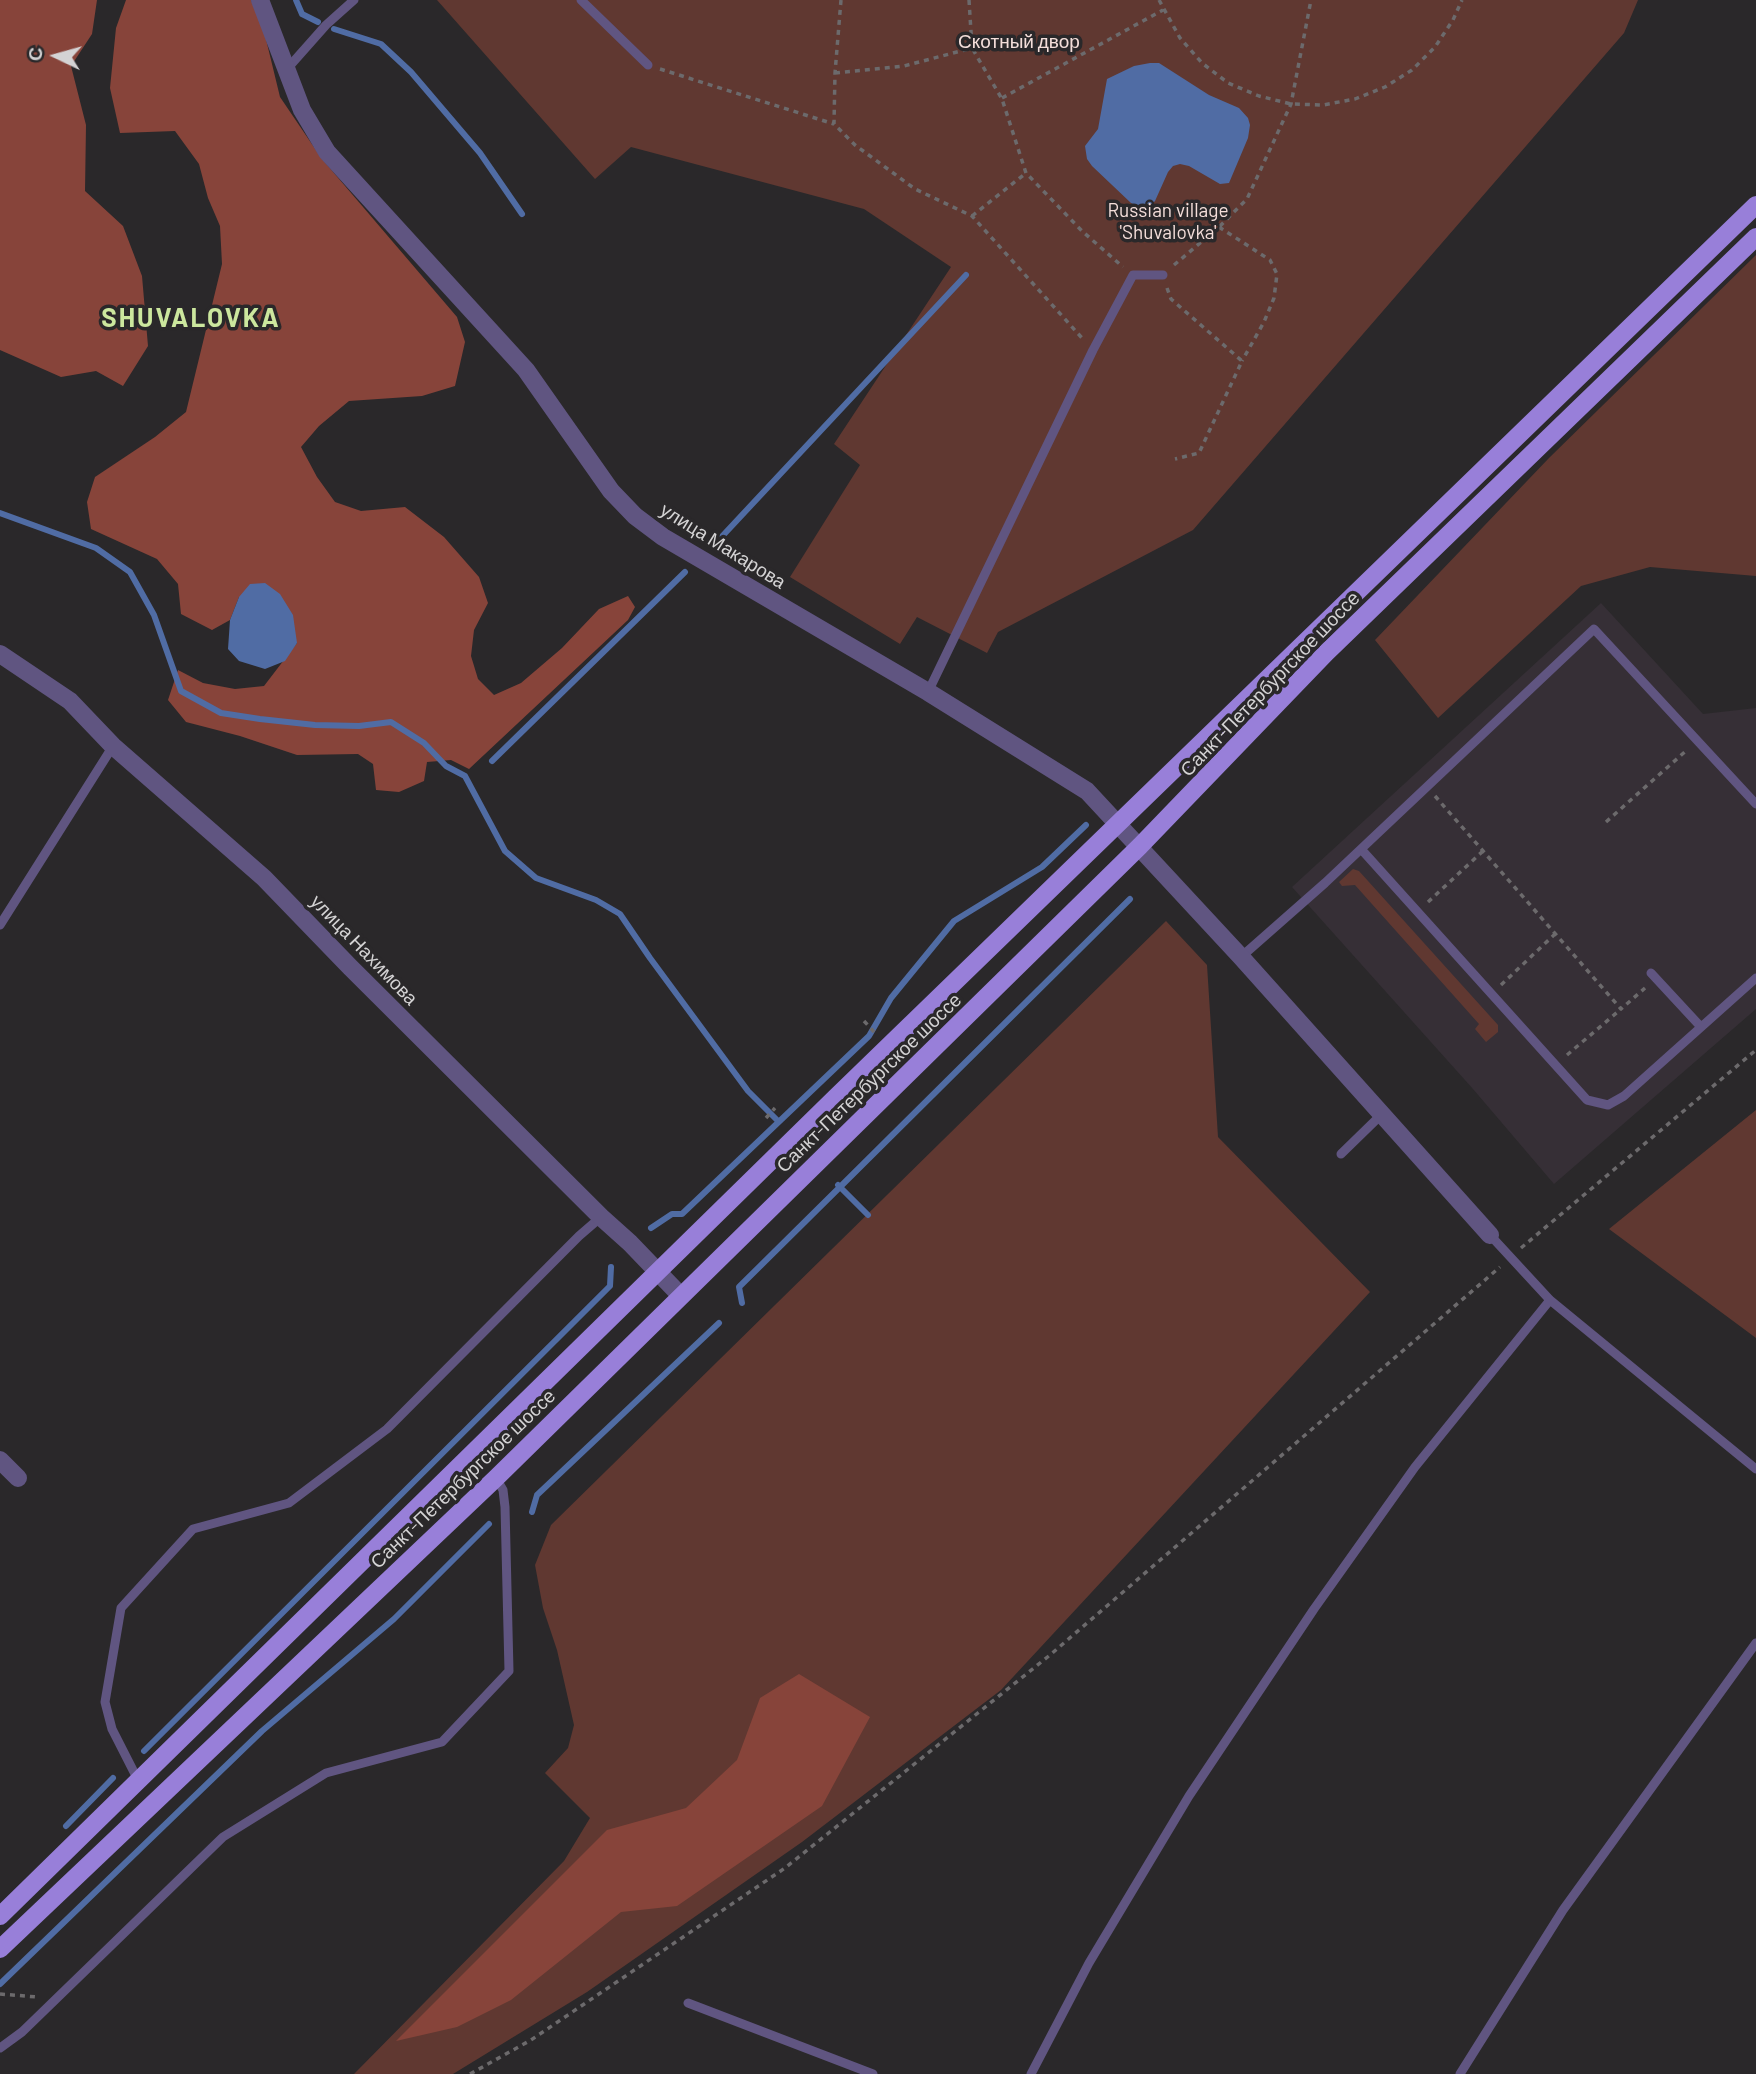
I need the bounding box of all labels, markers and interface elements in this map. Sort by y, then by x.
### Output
north arrow [21,21,91,91]
park label: Скотный двор [958,31,1080,53]
text: С [23,46,47,62]
park label: Russian village 'Shuvalovka' [1107,200,1229,244]
district label: SHUVALOVKA [103,302,279,334]
street label: улица Макарова [656,498,790,594]
street label: Санкт-Петербургское шоссе [1176,587,1364,781]
street label: улица Нахимова [306,890,422,1010]
street label: Санкт-Петербургское шоссе [772,989,966,1177]
street label: Санкт-Петербургское шоссе [366,1385,560,1573]

